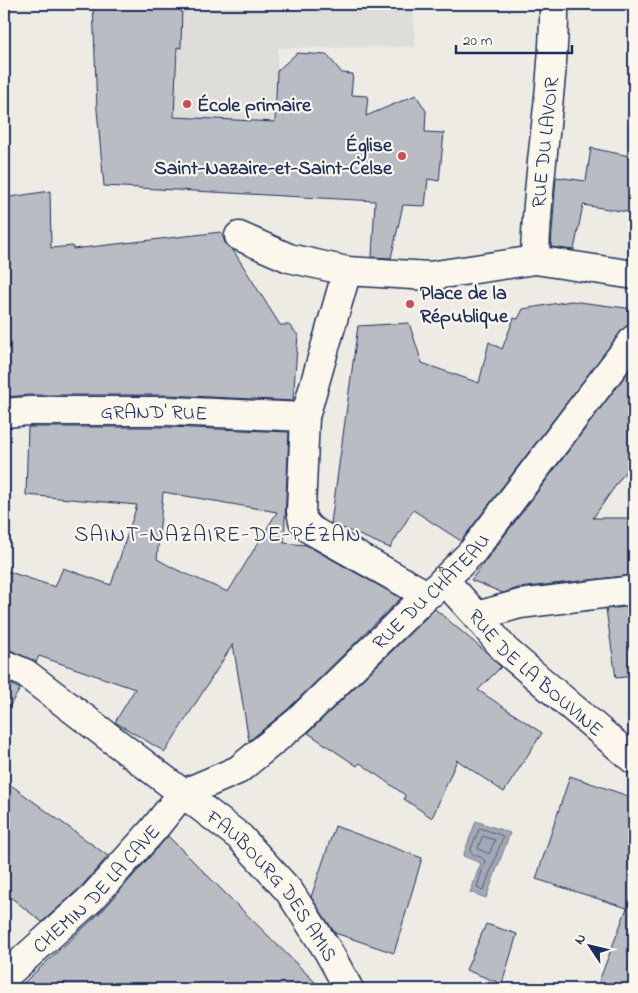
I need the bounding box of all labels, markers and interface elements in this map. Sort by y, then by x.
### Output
scale bar [456,22,572,54]
text: 20 m [463,30,493,52]
street label: RUE DU LAVOIR [526,75,568,209]
place label: École primaire [197,92,312,121]
marker: École primaire [181,98,193,110]
place label: Église Saint-Nazaire-et-Saint-Celse [154,132,393,184]
marker: Église Saint-Nazaire-et-Saint-Celse [396,150,408,162]
place label: Place de la République [420,280,509,332]
marker: Place de la République [404,298,416,310]
street label: GRAND' RUE [100,399,208,430]
district label: SAINT-NAZAIRE-DE-PÉZAN [74,520,362,552]
street label: RUE DU CHÂTEAU [367,528,498,658]
street label: RUE DE LA BOUVINE [460,603,609,745]
street label: FAUBOURG DES AMIS [198,803,343,968]
street label: CHEMIN DE LA CAVE [27,819,168,961]
north arrow [566,920,616,970]
text: N [569,930,592,949]

